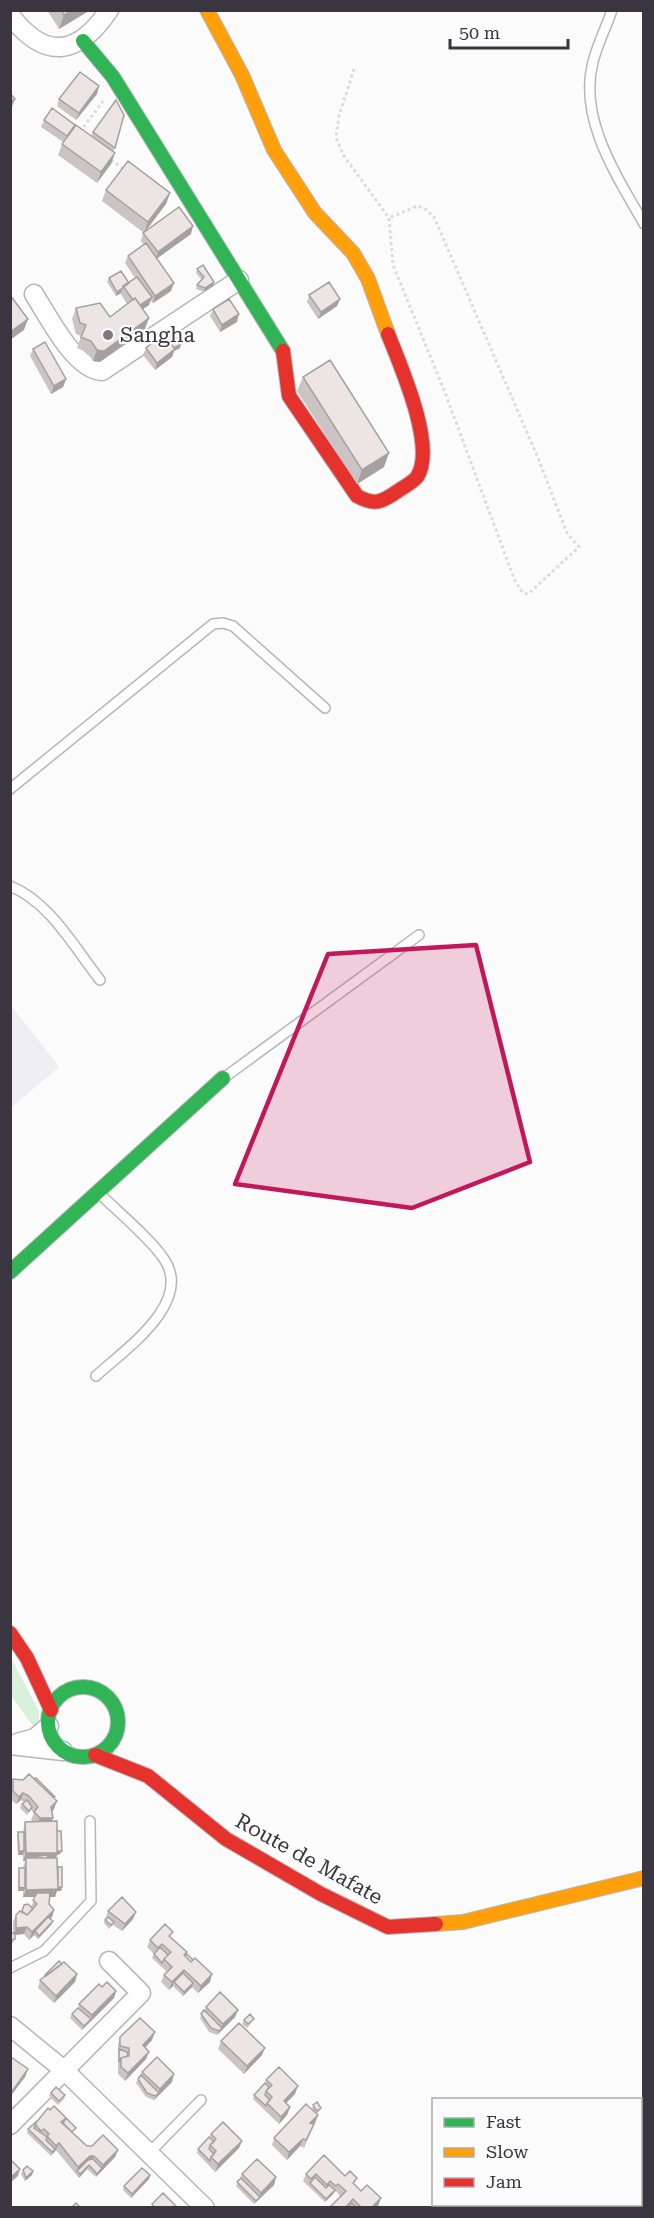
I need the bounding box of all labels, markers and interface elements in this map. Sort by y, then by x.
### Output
scale bar [450,12,568,50]
text: 50 m [459,22,500,43]
place label: Sangha [120,323,196,347]
marker: Sangha [101,328,115,342]
street label: Route de Mafate [231,1809,387,1909]
legend [432,2098,642,2206]
text: Fast [486,2111,521,2132]
text: Slow [486,2141,528,2162]
text: Jam [486,2171,522,2192]

